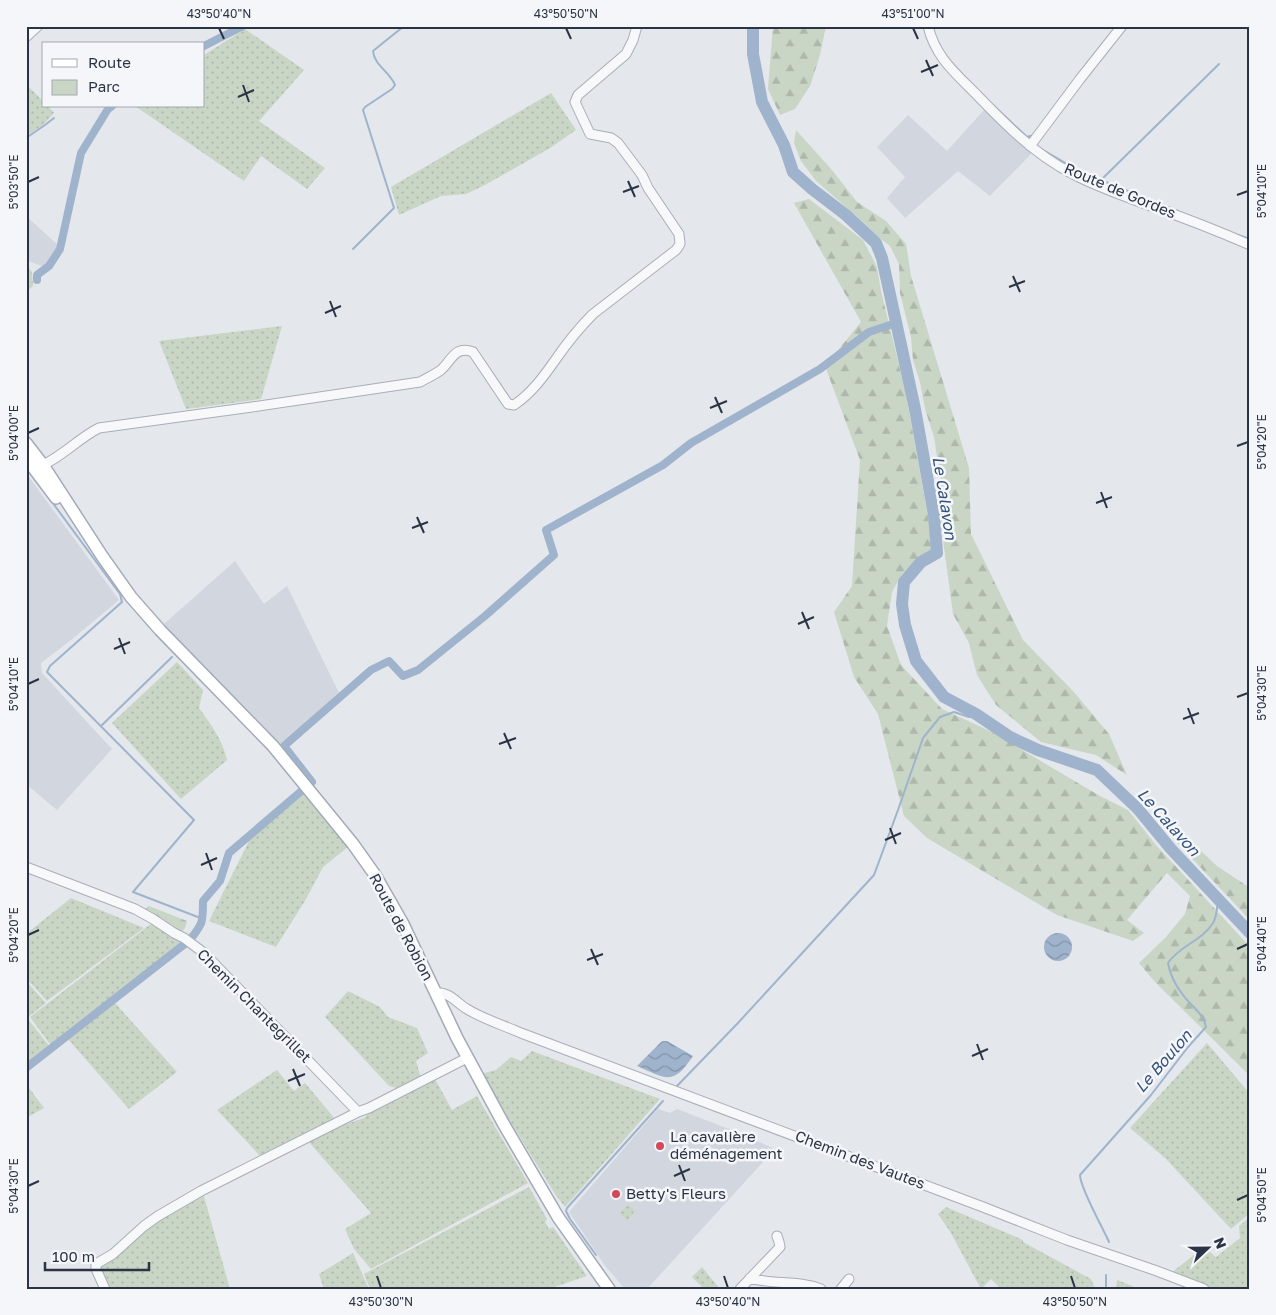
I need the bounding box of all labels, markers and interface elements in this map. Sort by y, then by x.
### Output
text: 43°50'40"N [187,6,251,21]
text: 43°50'50"N [534,6,598,21]
text: 43°51'00"N [881,6,945,21]
legend [42,42,205,108]
text: Route [88,53,131,71]
text: Parc [88,77,120,95]
text: 5°03'50"E [6,154,21,210]
street label: Route de Gordes [1062,158,1179,222]
text: 5°04'10"E [1254,164,1269,218]
text: 5°04'00"E [6,405,21,461]
text: 5°04'20"E [1254,414,1269,470]
water label: Le Calavon [929,455,962,542]
text: 5°04'10"E [6,657,21,711]
text: 5°04'30"E [1254,665,1269,721]
water label: Le Calavon [1133,784,1205,861]
street label: Route de Robion [366,870,438,983]
text: 5°04'20"E [6,907,21,963]
text: 5°04'40"E [1254,916,1269,972]
street label: Chemin Chantegrillet [194,945,315,1066]
water label: Le Boulon [1130,1025,1196,1096]
street label: Chemin des Vautes [793,1126,928,1192]
place label: La cavalière déménagement [670,1127,783,1162]
marker: La cavalière déménagement [654,1140,666,1152]
text: 5°04'30"E [6,1158,21,1214]
text: 5°04'50"E [1254,1167,1269,1223]
place label: Betty's Fleurs [626,1184,726,1202]
marker: Betty's Fleurs [610,1188,622,1200]
north arrow [1184,1222,1234,1272]
text: N [1211,1235,1230,1251]
scale bar [45,1240,149,1272]
text: 100 m [52,1247,95,1265]
text: 43°50'30"N [349,1294,413,1309]
text: 43°50'40"N [696,1294,760,1309]
text: 43°50'50"N [1043,1294,1107,1309]

